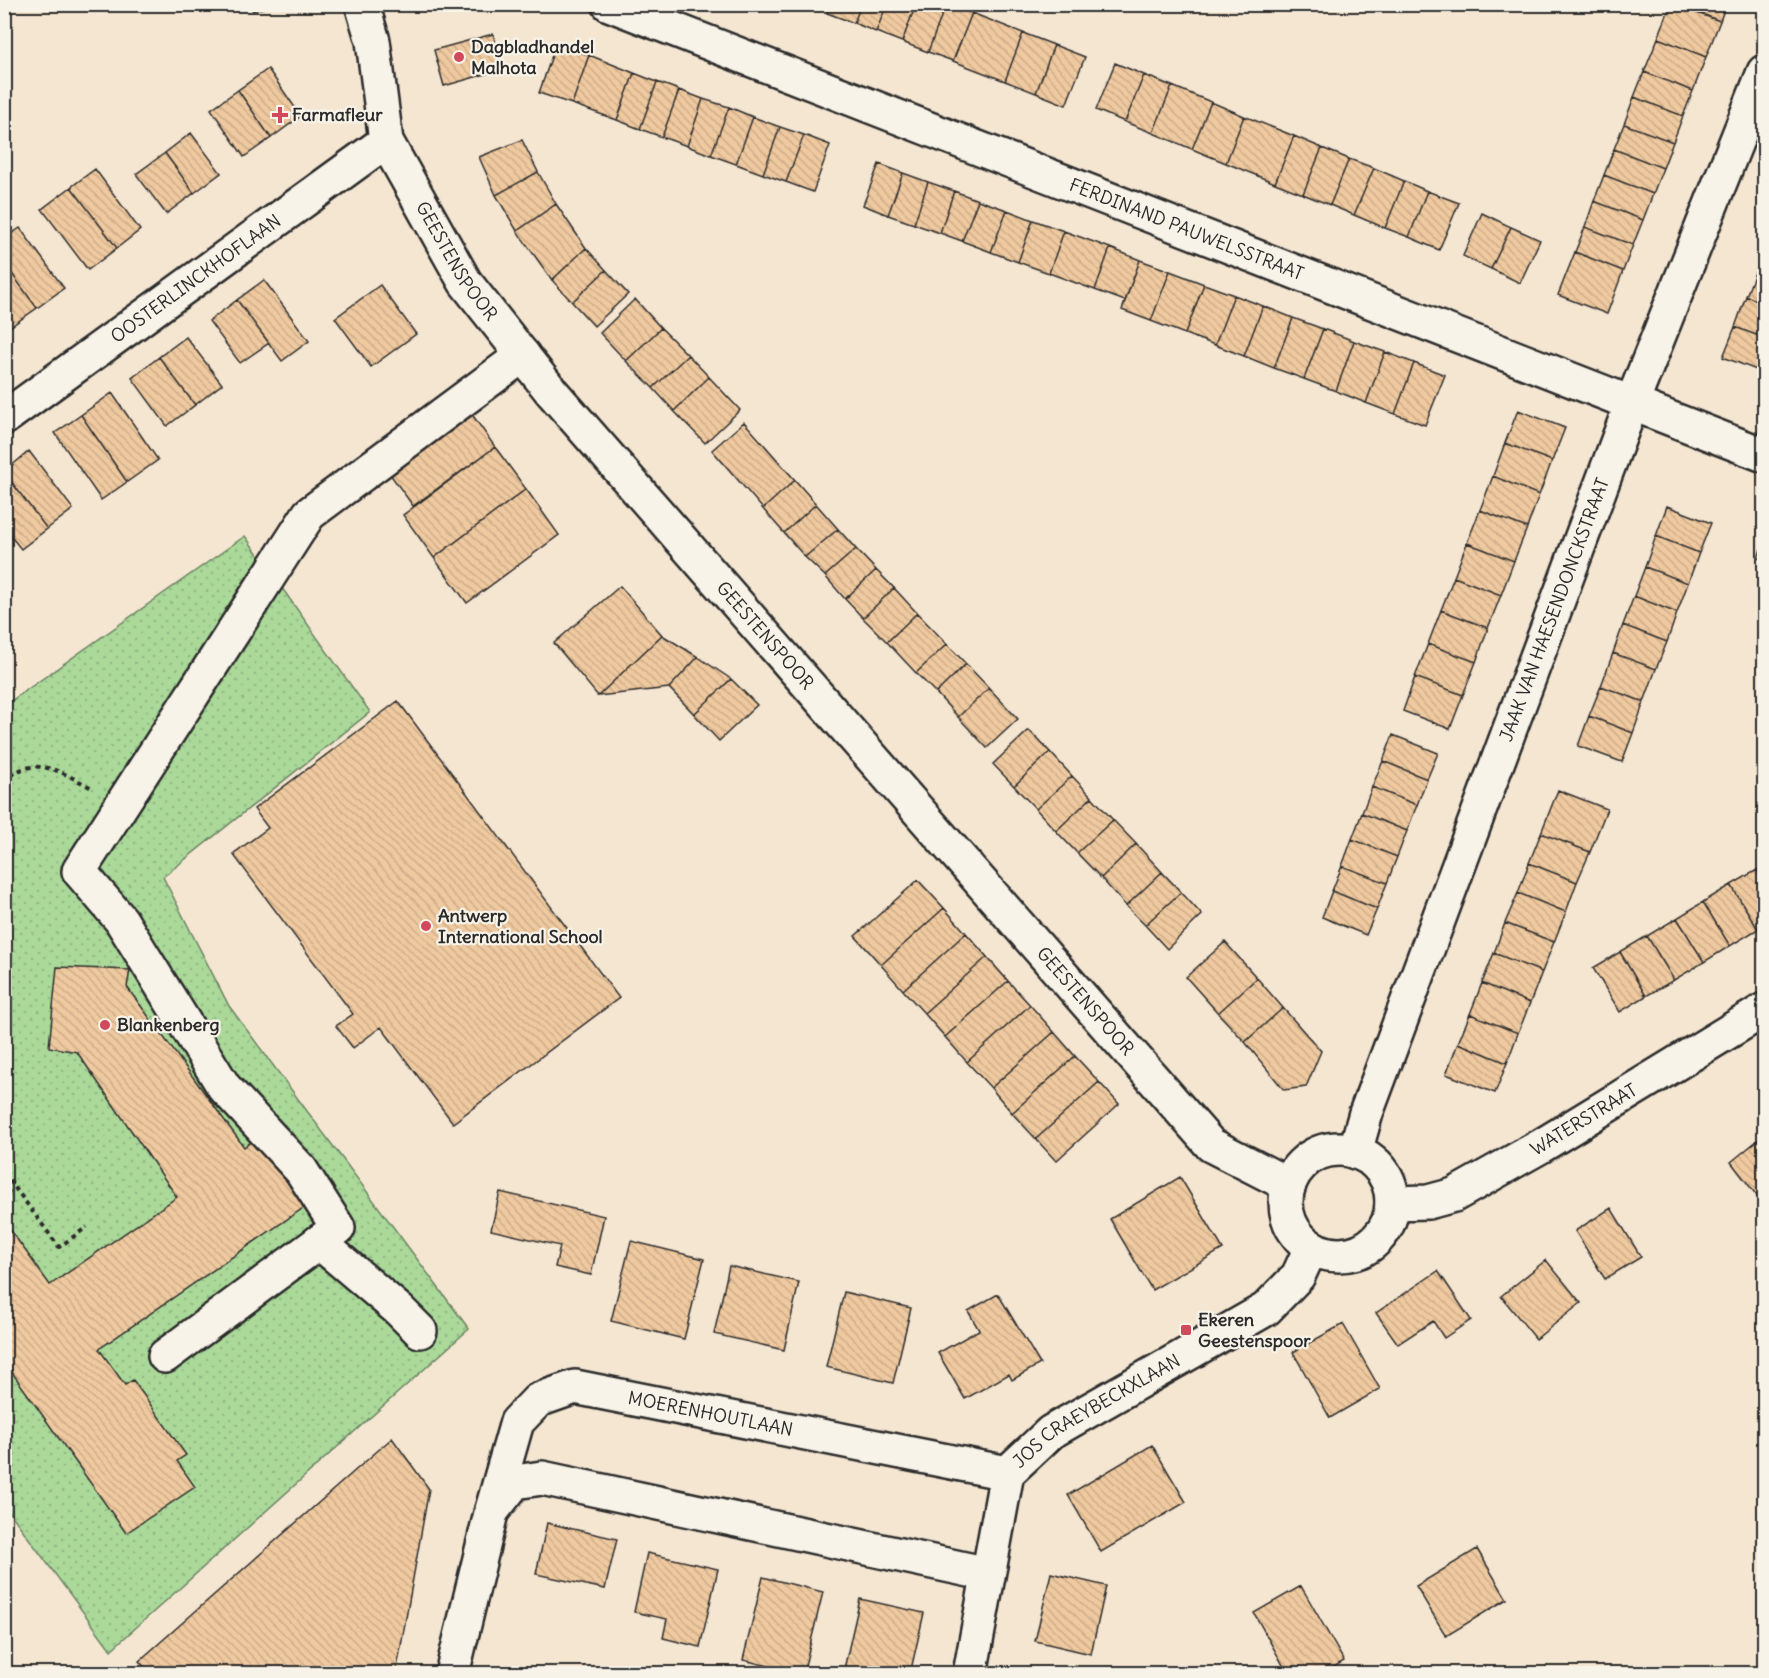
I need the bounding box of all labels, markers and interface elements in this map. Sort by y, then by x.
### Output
place label: Dagbladhandel Malhota [471,35,594,79]
marker: Dagbladhandel Malhota [452,50,466,64]
place label: Farmafleur [292,103,383,126]
marker: Farmafleur [273,108,287,122]
street label: FERDINAND PAUWELSSTRAAT [1066,173,1307,285]
street label: GEESTENSPOOR [411,197,503,325]
street label: OOSTERLINCKHOFLAAN [106,209,285,348]
street label: JAAK VAN HAESENDONCKSTRAAT [1494,475,1614,744]
street label: GEESTENSPOOR [712,576,819,694]
place label: Antwerp International School [438,904,603,948]
marker: Antwerp International School [419,919,433,933]
street label: GEESTENSPOOR [1032,942,1139,1060]
place label: Blankenberg [117,1013,220,1036]
marker: Blankenberg [98,1018,112,1032]
street label: WATERSTRAAT [1526,1078,1641,1161]
place label: Ekeren Geestenspoor [1198,1308,1311,1352]
marker: Ekeren Geestenspoor [1179,1323,1193,1337]
street label: JOS CRAEYBECKXLAAN [1008,1349,1184,1473]
street label: MOERENHOUTLAAN [626,1386,795,1441]

